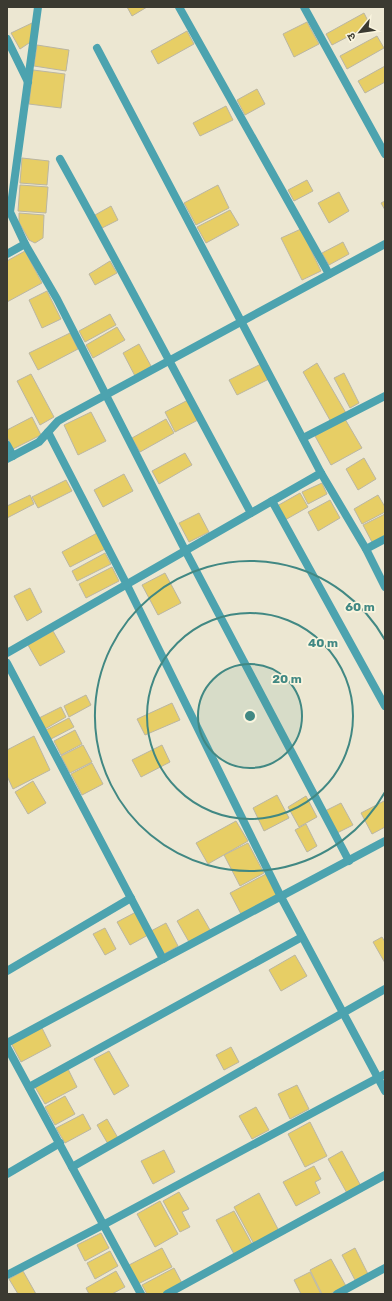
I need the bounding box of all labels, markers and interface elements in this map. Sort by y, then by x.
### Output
north arrow [340,12,380,52]
text: उ [344,30,359,43]
text: 60 m [345,600,375,614]
text: 40 m [308,636,338,650]
text: 20 m [272,672,302,686]
centre of rings [243,709,257,723]

